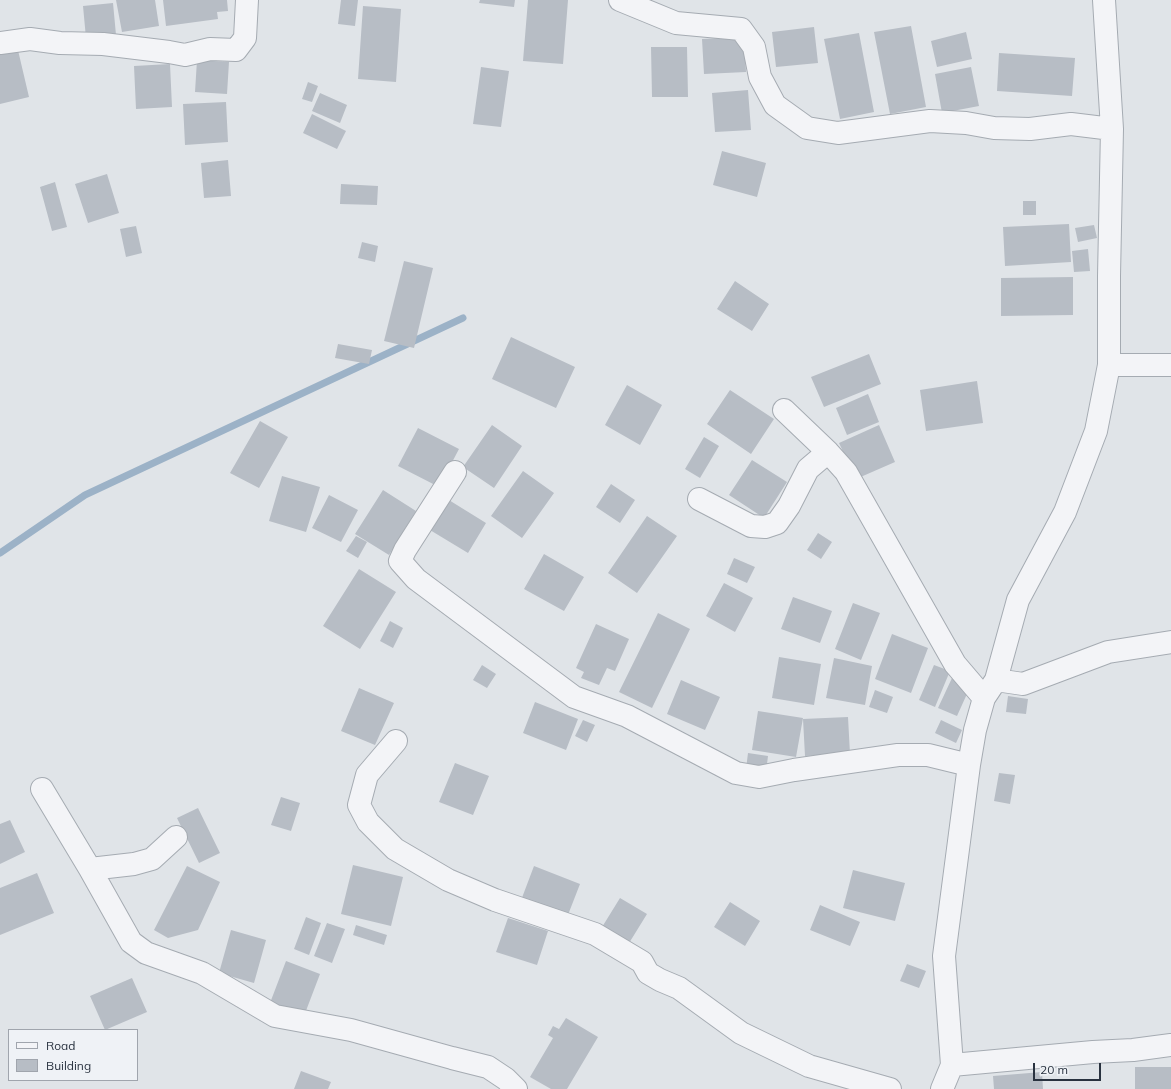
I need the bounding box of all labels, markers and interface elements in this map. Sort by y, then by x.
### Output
legend [8,1029,138,1081]
text: Road [46,1038,75,1053]
scale bar [1035,1055,1103,1081]
text: Building [46,1058,91,1073]
text: 20 m [1040,1062,1068,1077]

